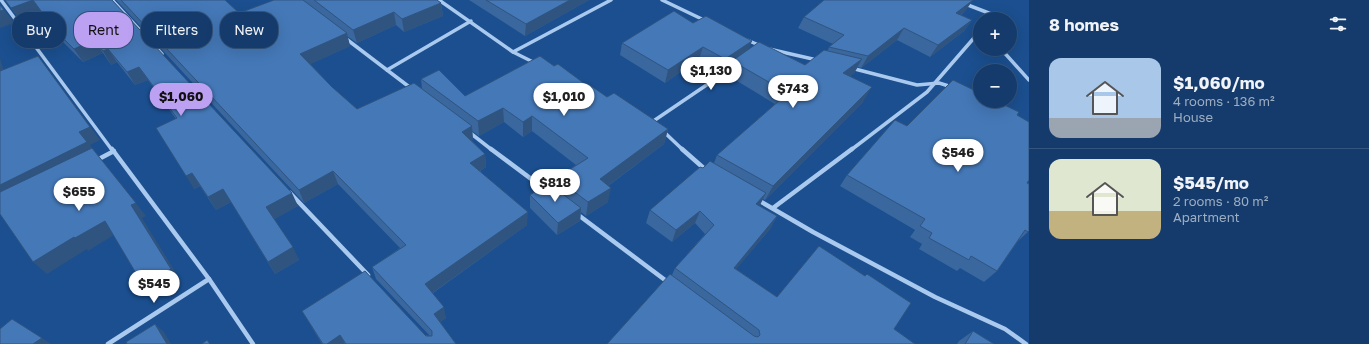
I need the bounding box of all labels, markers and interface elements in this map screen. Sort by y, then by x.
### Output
chip: Buy [12,12,66,48]
chip: Rent [74,12,133,48]
chip: Filters [141,12,212,48]
chip: New [220,12,278,48]
map controls [973,12,1017,108]
button: + [973,12,1017,56]
icon: filters [1327,13,1349,35]
text: 8 homes [1049,14,1119,35]
pin: $1,130 [678,57,744,91]
text: $1,130 [690,62,732,78]
button: − [973,64,1017,108]
text: $1,060/mo [1173,72,1265,93]
icon: home [1081,74,1129,122]
pin: $743 [769,75,817,109]
text: $743 [777,80,809,96]
pin: $1,060 [148,83,214,117]
pin: $1,010 [531,83,597,117]
text: $1,060 [159,88,203,104]
text: $1,010 [542,88,586,104]
text: 4 rooms · 136 m² [1173,93,1275,109]
text: House [1173,109,1213,125]
pin: $546 [934,139,982,173]
text: $546 [941,144,975,160]
pin: $818 [531,169,579,203]
text: $545/mo [1173,172,1249,193]
text: $818 [539,174,571,190]
icon: home [1081,175,1129,223]
pin: $655 [55,178,103,212]
text: $655 [63,183,95,199]
text: 2 rooms · 80 m² [1173,193,1269,209]
text: Apartment [1173,209,1240,225]
pin: $545 [130,270,178,304]
text: $545 [138,275,170,291]

